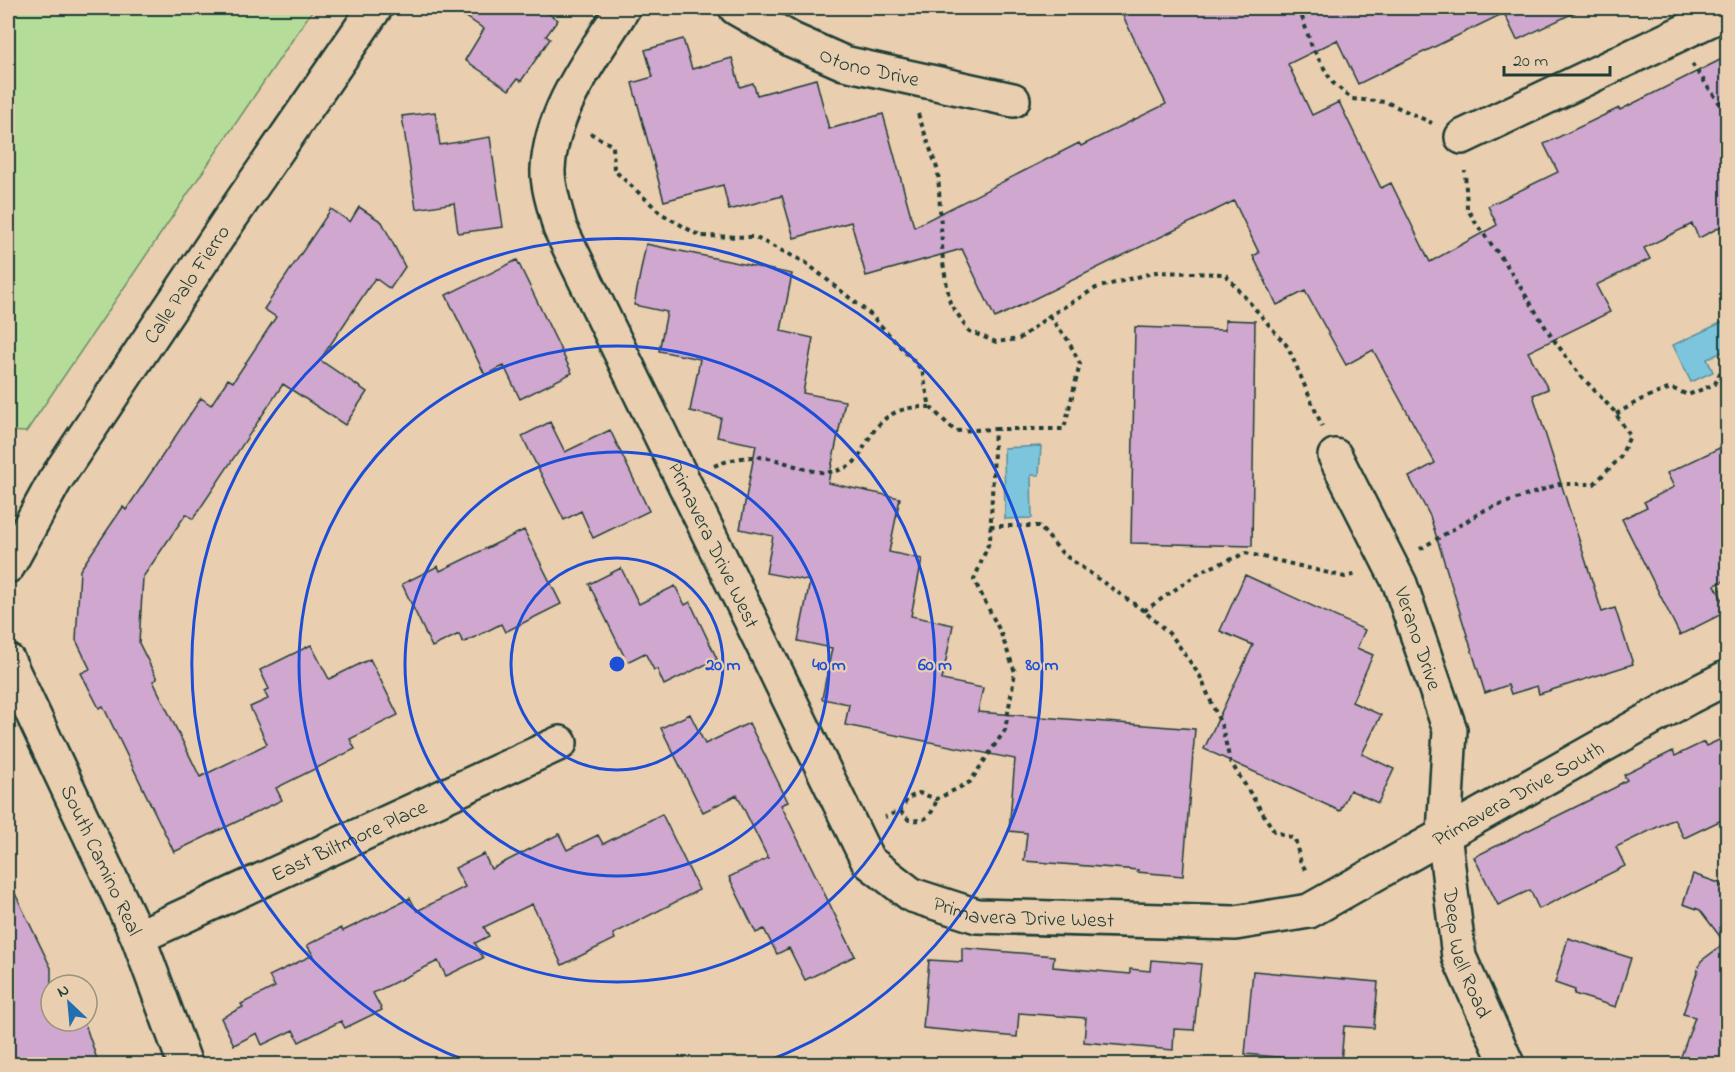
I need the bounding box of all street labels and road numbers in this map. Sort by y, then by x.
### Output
street label: Otono Drive [814,41,922,96]
street label: Calle Palo Fierro [137,220,239,350]
street label: Primavera Drive West [659,457,766,634]
street label: Verano Drive [1385,582,1449,695]
street label: Primavera Drive South [1428,735,1610,855]
street label: South Camino Real [51,780,148,941]
street label: East Biltmore Place [267,793,433,891]
street label: Deep Well Road [1434,886,1498,1024]
street label: Primavera Drive West [929,890,1115,937]

